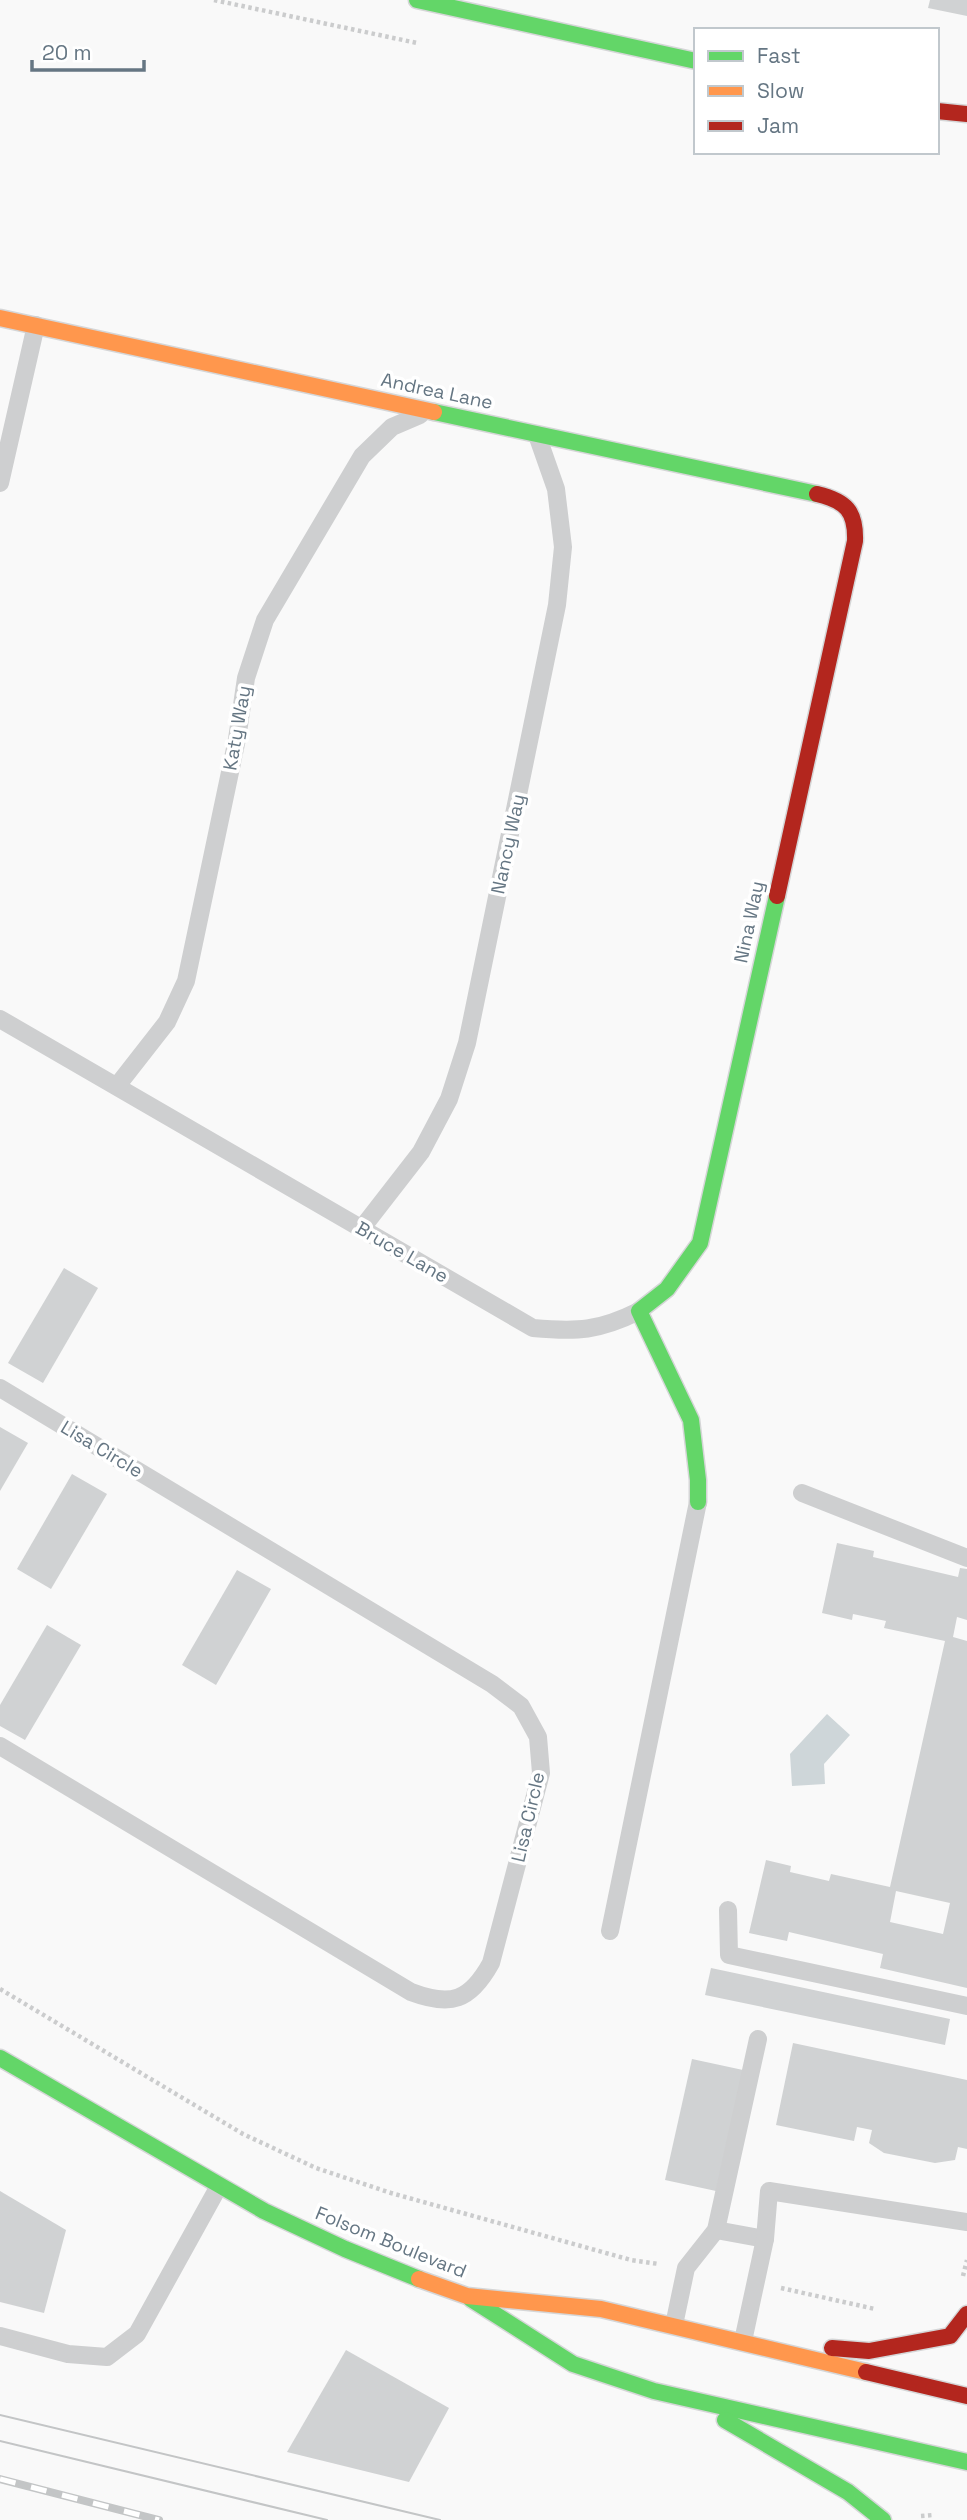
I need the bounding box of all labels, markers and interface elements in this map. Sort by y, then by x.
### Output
scale bar [32,28,144,72]
legend [694,28,939,154]
text: 20 m [42,39,92,66]
text: Fast [757,42,801,69]
text: Slow [757,77,805,104]
text: Jam [757,112,799,139]
street label: Andrea Lane [379,367,495,415]
street label: Katy Way [217,684,257,772]
street label: Nancy Way [485,792,531,896]
street label: Nina Way [728,879,770,965]
street label: Bruce Lane [351,1215,453,1289]
street label: Lisa Circle [56,1415,148,1483]
street label: Lisa Circle [506,1770,550,1864]
street label: Folsom Boulevard [312,2200,470,2284]

